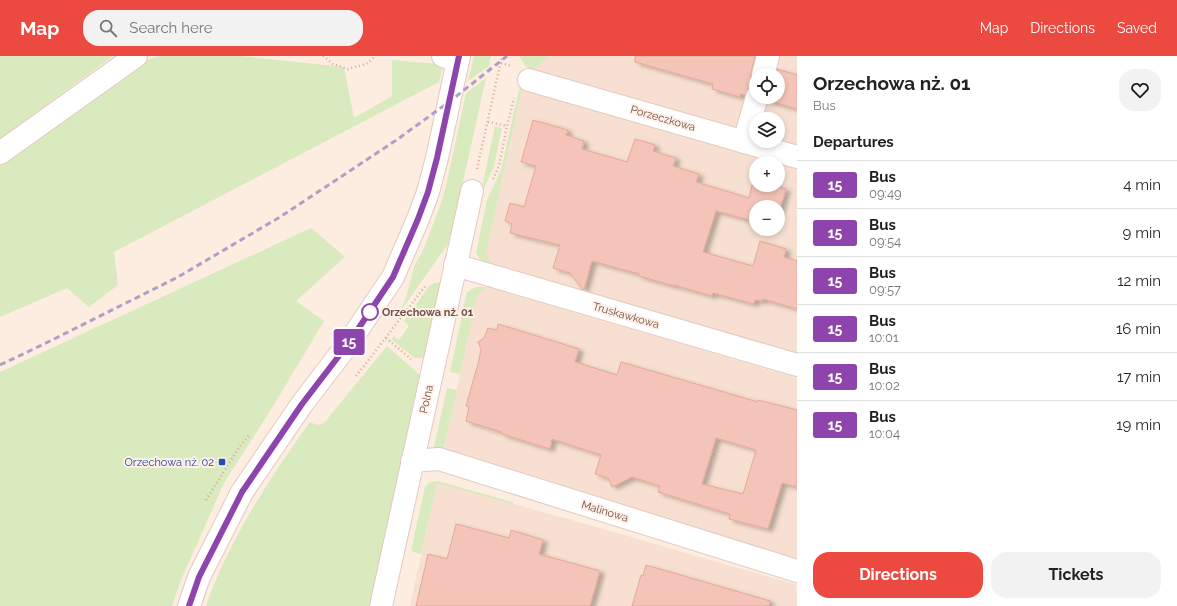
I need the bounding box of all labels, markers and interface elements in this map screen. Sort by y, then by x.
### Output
search box [83,10,363,46]
text: Map [20,17,59,39]
icon: search [97,17,119,39]
text: Search here [129,19,213,37]
text: Map [980,20,1008,36]
text: Directions [1030,20,1095,36]
text: Saved [1117,20,1157,36]
map controls [749,68,785,236]
button: locate [749,68,785,104]
button: heart [1119,69,1161,111]
text: Orzechowa nż. 01 [813,72,970,94]
text: Bus [813,98,836,113]
street label: Porzeczkowa [629,103,697,134]
button: layers [749,112,785,148]
text: Departures [813,133,894,151]
button: + [749,156,785,192]
text: Bus [869,168,896,186]
text: 4 min [1123,176,1161,194]
text: 15 [828,177,842,193]
text: 09:49 [869,186,902,201]
button: − [749,200,785,236]
text: Bus [869,216,896,234]
text: 9 min [1123,224,1161,242]
text: 15 [828,225,842,241]
text: 09:54 [869,234,901,249]
text: Bus [869,264,896,282]
text: 12 min [1117,272,1161,290]
text: 15 [828,273,842,289]
text: 09:57 [869,282,901,297]
street label: Truskawkowa [591,300,661,331]
marker: Orzechowa nż. 01 [361,303,379,321]
place label: Orzechowa nż. 01 [382,306,474,319]
text: Bus [869,312,896,330]
text: 16 min [1116,320,1161,338]
text: 15 [828,321,842,337]
line badge: 15 [331,329,367,355]
text: 10:01 [869,330,898,345]
text: 15 [342,334,356,350]
text: Bus [869,360,896,378]
text: 17 min [1117,368,1161,386]
text: 15 [828,369,842,385]
text: 10:02 [869,378,900,393]
street label: Polna [417,384,436,415]
text: Bus [869,408,896,426]
text: 19 min [1116,416,1161,434]
text: 15 [828,417,842,433]
text: 10:04 [869,426,900,441]
place label: Orzechowa nż. 02 [125,456,214,469]
marker: Orzechowa nż. 02 [217,457,227,467]
street label: Malinowa [580,498,630,525]
button: Directions [813,552,983,598]
button: Tickets [991,552,1161,598]

